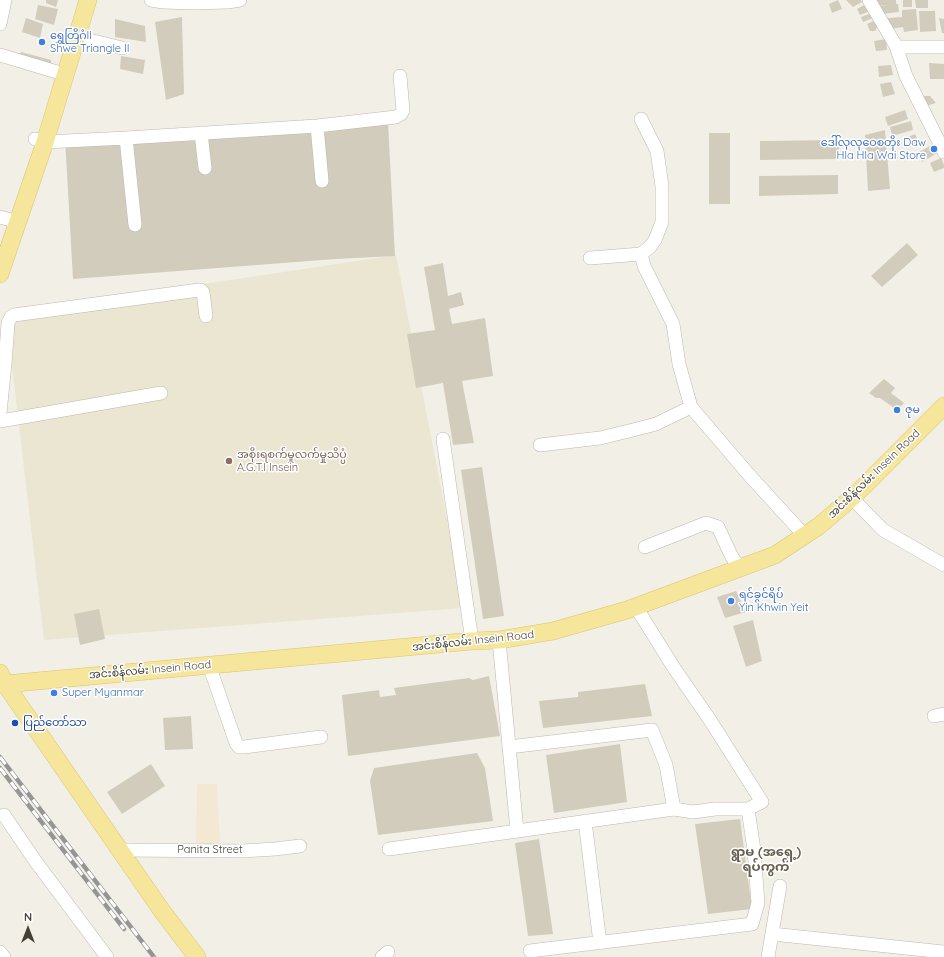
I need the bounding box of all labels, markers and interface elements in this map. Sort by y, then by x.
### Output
place label: ရွှေတြိဂံII Shwe Triangle II [50,29,130,55]
marker: ရွှေတြိဂံII Shwe Triangle II [37,37,47,47]
place label: ဒေါ်လှလှဝေစတိုး Daw Hla Hla Wai Store [821,136,926,162]
marker: ဒေါ်လှလှဝေစတိုး Daw Hla Hla Wai Store [929,144,939,154]
place label: ဇုမ [905,403,920,417]
marker: ဇုမ [892,405,902,415]
street label: အင်းစိန်လမ်း Insein Road [825,427,923,521]
place label: အစိုးရစက်မှုလက်မှုသိပ္ပံ A.G.T.I Insein [237,448,347,474]
marker: အစိုးရစက်မှုလက်မှုသိပ္ပံ A.G.T.I Insein [224,456,234,466]
place label: ရင်ခွင်ရိပ် Yin Khwin Yeit [739,588,809,614]
marker: ရင်ခွင်ရိပ် Yin Khwin Yeit [726,596,736,606]
street label: အင်းစိန်လမ်း Insein Road [411,628,535,654]
street label: အင်းစိန်လမ်း Insein Road [88,658,212,682]
place label: Super Myanmar [62,686,144,700]
marker: Super Myanmar [49,688,59,698]
place label: ပြည်တော်သာ [23,716,87,730]
marker: ပြည်တော်သာ [10,718,20,728]
street label: Panita Street [177,843,243,857]
district label: ရွာမ (အရှေ့) ရပ်ကွက် [731,844,801,875]
north arrow [8,909,48,949]
text: N [24,910,32,924]

